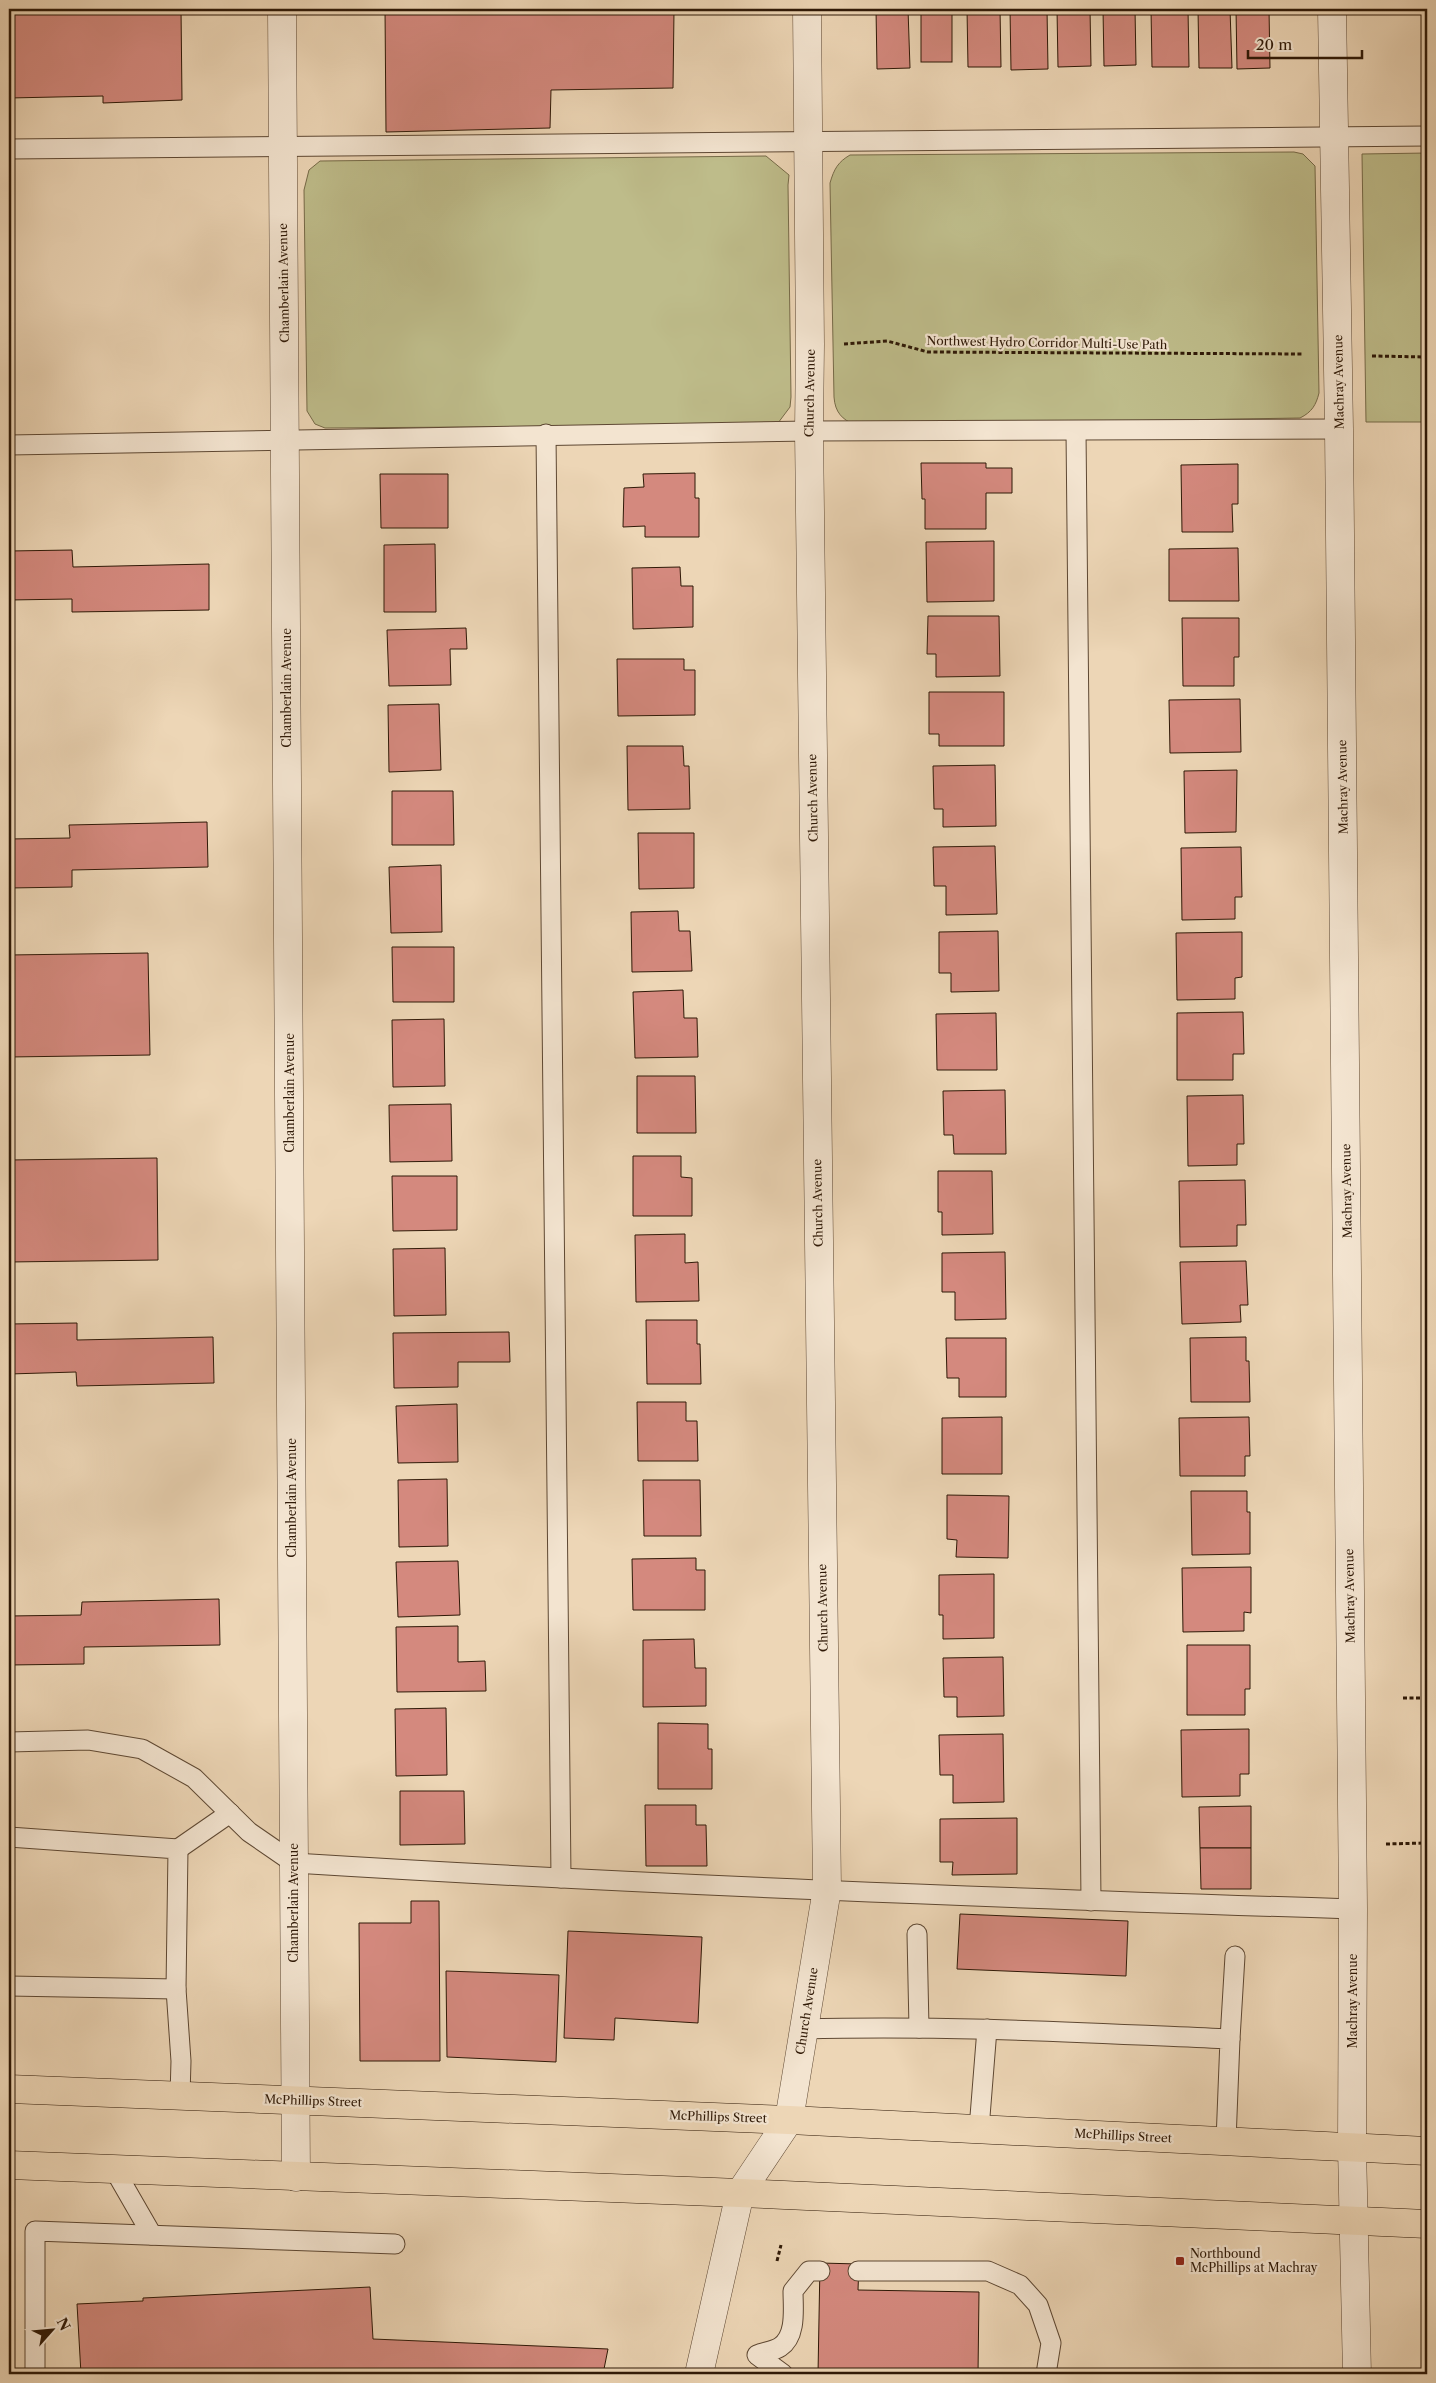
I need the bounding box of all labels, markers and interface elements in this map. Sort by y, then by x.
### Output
scale bar [1248,28,1362,60]
text: 20 m [1256,35,1292,54]
street label: Chamberlain Avenue [275,223,292,343]
street label: Northwest Hydro Corridor Multi-Use Path [927,333,1168,352]
street label: Machray Avenue [1330,334,1347,430]
street label: Church Avenue [801,348,818,437]
street label: Chamberlain Avenue [279,628,294,748]
street label: Machray Avenue [1334,739,1351,835]
street label: Church Avenue [804,753,821,842]
street label: Chamberlain Avenue [282,1033,297,1153]
street label: Machray Avenue [1338,1143,1355,1239]
street label: Church Avenue [809,1158,826,1247]
street label: Chamberlain Avenue [284,1438,299,1558]
street label: Machray Avenue [1341,1548,1358,1644]
street label: Church Avenue [814,1563,831,1652]
street label: Chamberlain Avenue [286,1843,301,1963]
street label: Machray Avenue [1345,1953,1360,2048]
street label: Church Avenue [792,1966,821,2056]
street label: McPhillips Street [264,2091,363,2110]
street label: McPhillips Street [669,2107,768,2126]
street label: McPhillips Street [1074,2125,1173,2146]
place label: Northbound McPhillips at Machray [1190,2246,1318,2275]
marker: Northbound McPhillips at Machray [1174,2255,1186,2267]
north arrow [28,2306,78,2356]
text: N [53,2315,74,2334]

